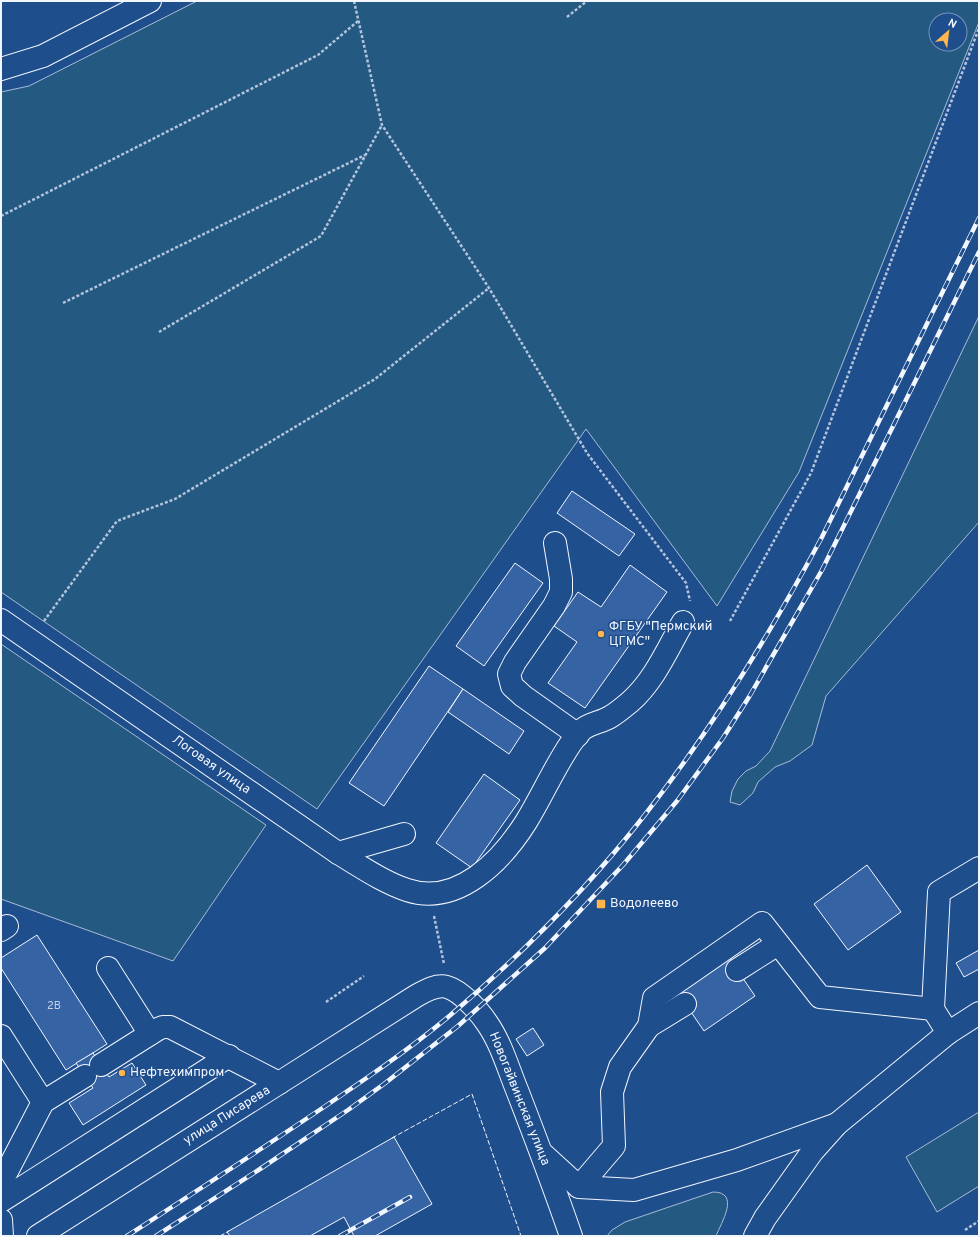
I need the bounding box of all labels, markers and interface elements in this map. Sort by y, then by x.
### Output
north arrow [928,12,968,52]
text: N [945,16,959,32]
place label: ФГБУ "Пермский ЦГМС" [609,619,712,650]
marker: ФГБУ "Пермский ЦГМС" [596,629,606,639]
street label: Логовая улица [169,732,253,798]
place label: Водолеево [610,896,679,912]
marker: Водолеево [595,898,607,910]
house number: 2В [47,999,61,1013]
street label: Новогайвинская улица [485,1030,553,1168]
place label: Нефтехимпром [130,1065,224,1081]
marker: Нефтехимпром [117,1068,127,1078]
street label: улица Писарева [181,1083,273,1149]

